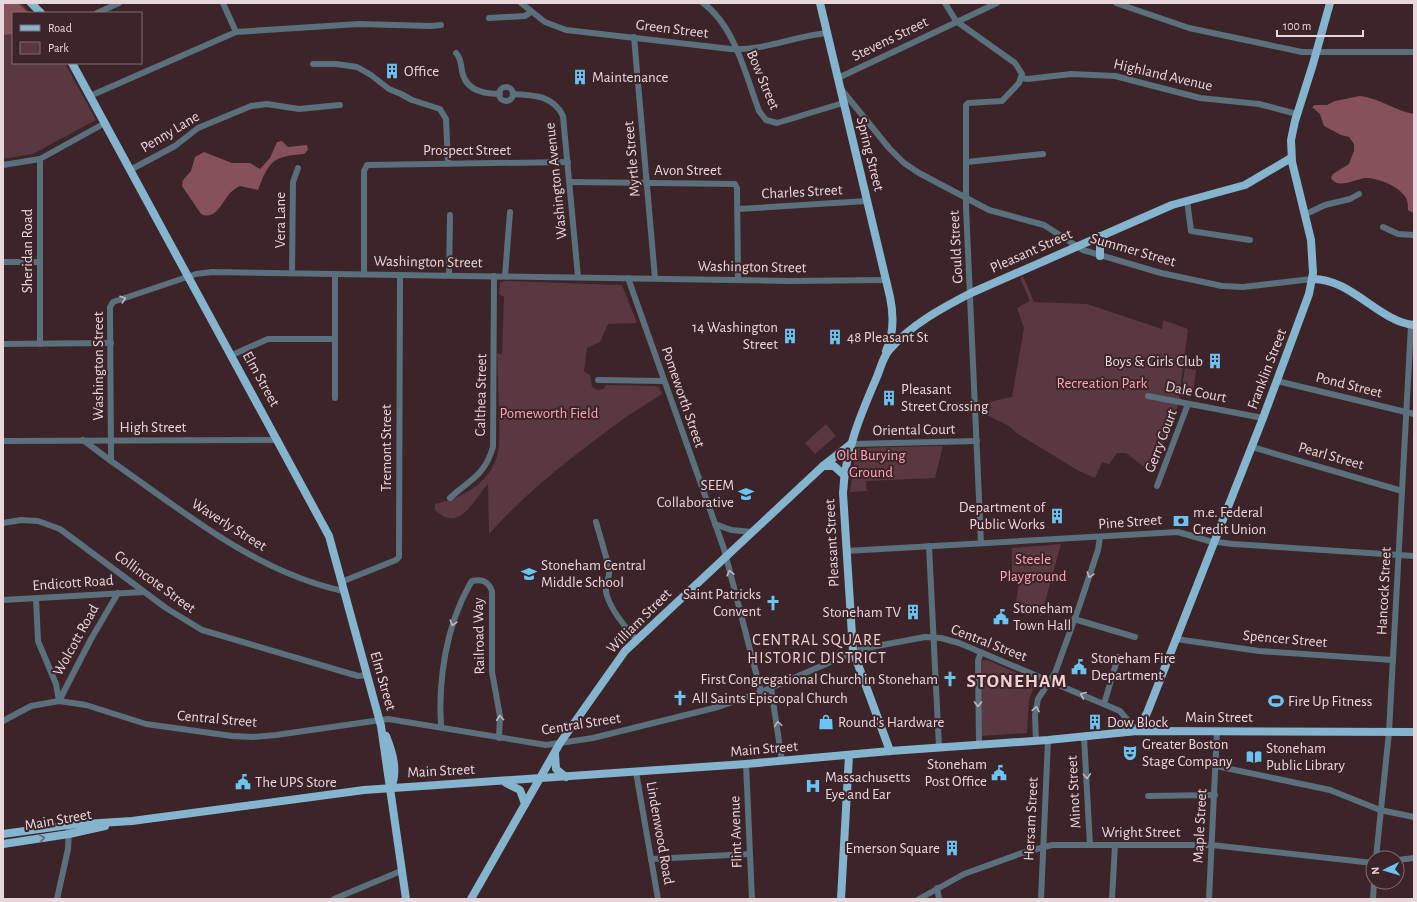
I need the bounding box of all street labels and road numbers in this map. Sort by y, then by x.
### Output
street label: Stevens Street [850,14,931,64]
street label: Green Street [635,17,709,41]
street label: Bow Street [744,48,782,112]
street label: Highland Avenue [1112,56,1214,94]
street label: Penny Lane [138,109,202,155]
street label: Spring Street [854,115,887,193]
street label: Myrtle Street [621,120,643,198]
street label: Washington Avenue [542,122,570,240]
street label: Prospect Street [423,143,511,158]
street label: Avon Street [654,163,722,178]
street label: Charles Street [761,182,843,202]
street label: Vera Lane [273,192,288,248]
street label: Sheridan Road [20,208,35,293]
street label: Gould Street [947,210,965,284]
street label: Pleasant Street [988,226,1074,276]
street label: Summer Street [1089,231,1178,269]
street label: Washington Street [373,254,483,270]
street label: Washington Street [697,259,807,275]
street label: Washington Street [91,311,106,420]
street label: Franklin Street [1245,326,1289,411]
street label: Pomeworth Street [659,345,707,450]
street label: Elm Street [240,349,282,409]
street label: Calthea Street [473,353,489,436]
street label: Pond Street [1314,370,1384,401]
street label: Dale Court [1164,379,1228,405]
street label: Tremont Street [379,404,394,492]
street label: Gerry Court [1142,407,1180,475]
street label: High Street [120,420,187,435]
street label: Oriental Court [873,422,956,438]
street label: Pearl Street [1297,440,1366,473]
street label: Waverly Street [189,496,269,554]
street label: Pleasant Street [822,498,842,587]
street label: Pine Street [1098,512,1163,532]
street label: Hancock Street [1374,546,1394,635]
street label: Collincote Street [112,548,198,616]
street label: Endicott Road [32,573,114,593]
street label: William Street [604,586,674,656]
street label: Railroad Way [471,597,487,675]
street label: Wolcott Road [50,602,102,678]
street label: Central Street [949,622,1029,664]
street label: Spencer Street [1242,628,1328,650]
street label: Elm Street [367,650,399,712]
street label: Central Street [176,708,258,730]
street label: Central Street [540,710,622,738]
street label: Main Street [1185,710,1253,725]
street label: Main Street [730,739,799,759]
street label: Minot Street [1065,755,1083,829]
street label: Main Street [407,762,475,780]
street label: Hersam Street [1021,777,1041,861]
street label: Lindenwood Road [644,780,676,886]
street label: Maple Street [1191,788,1209,864]
street label: Flint Avenue [727,795,745,869]
street label: Main Street [23,807,93,833]
street label: Wright Street [1102,825,1181,840]

